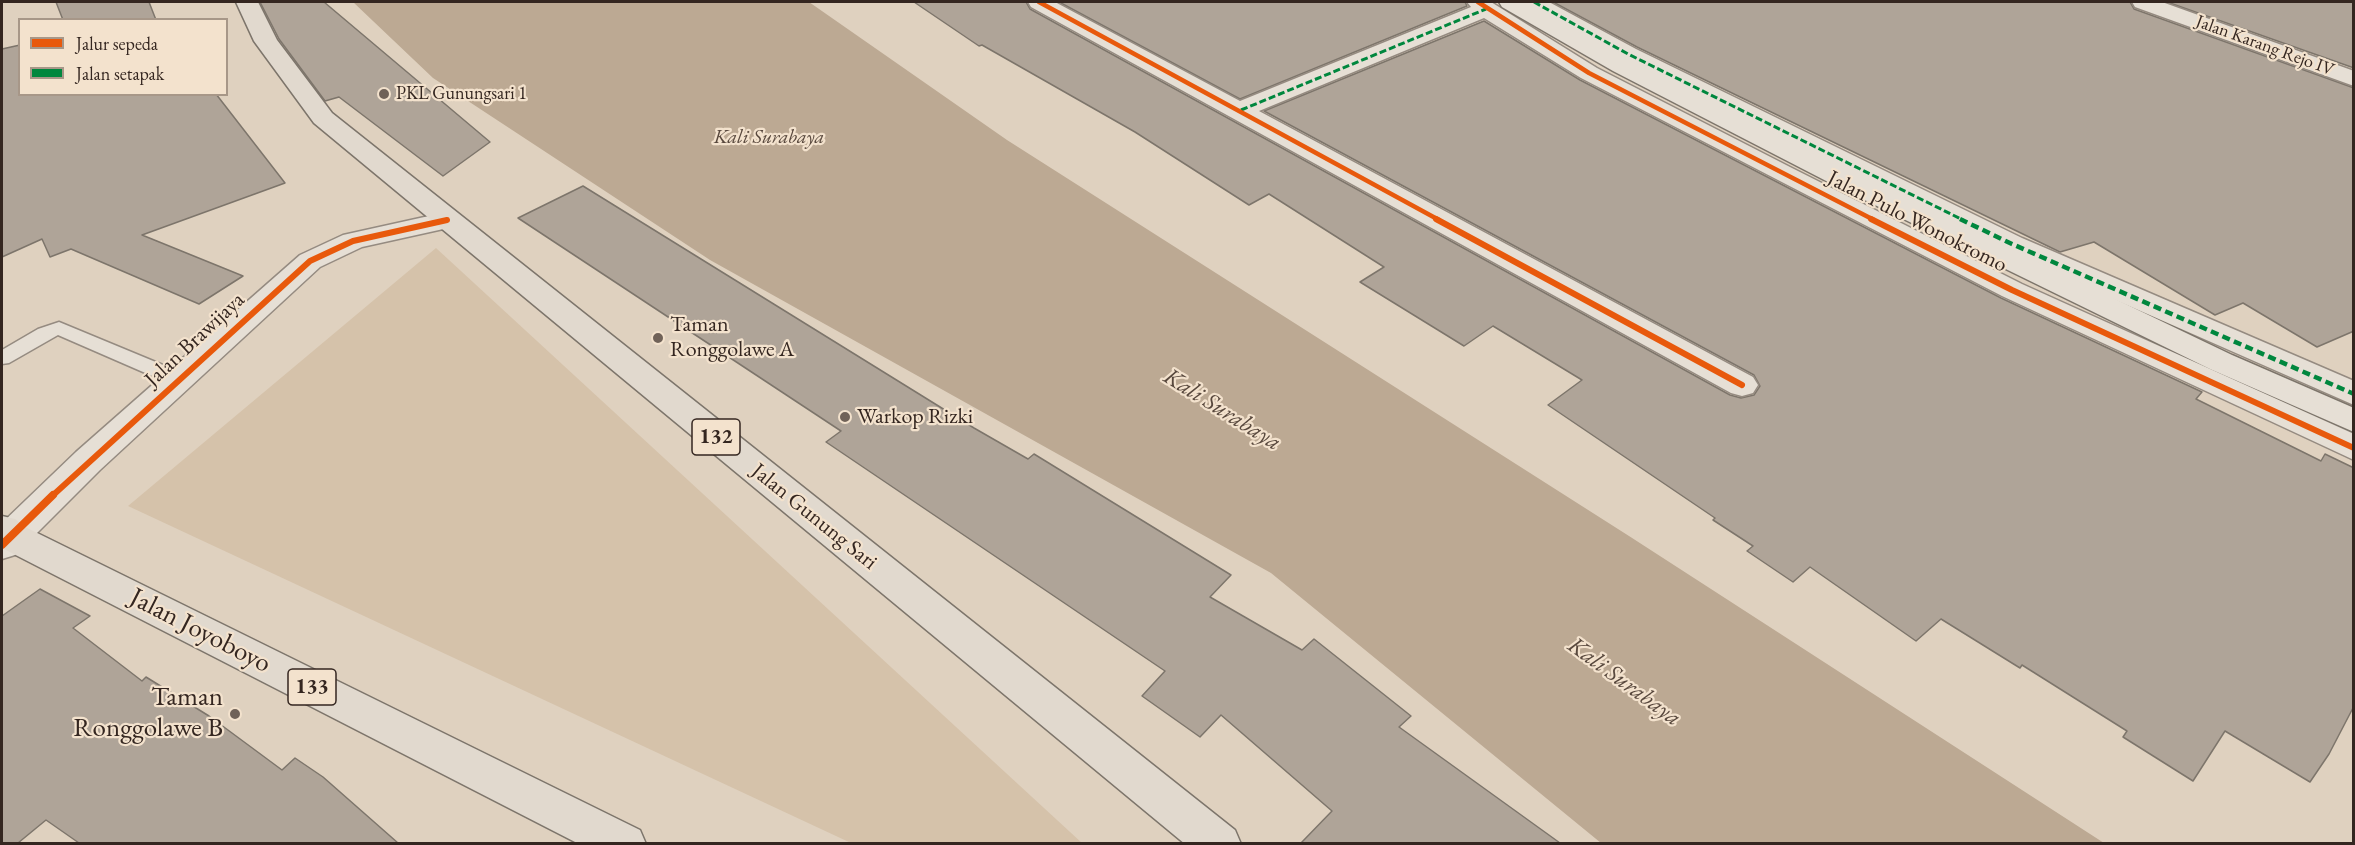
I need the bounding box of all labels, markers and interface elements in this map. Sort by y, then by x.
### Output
street label: Jalan Karang Rejo IV [2193,11,2337,81]
legend [18,18,228,96]
text: Jalur sepeda [76,32,158,55]
text: Jalan setapak [76,62,164,85]
place label: PKL Gunungsari 1 [396,83,527,105]
marker: PKL Gunungsari 1 [377,87,391,101]
water label: Kali Surabaya [714,126,824,150]
street label: Jalan Pulo Wonokromo [1823,165,2011,279]
street label: Jalan Brawijaya [140,287,250,393]
place label: Taman Ronggolawe A [670,312,794,364]
marker: Taman Ronggolawe A [651,331,665,345]
water label: Kali Surabaya [1158,363,1286,457]
place label: Warkop Rizki [857,404,973,430]
marker: Warkop Rizki [838,410,852,424]
road number: 132 [692,419,740,455]
street label: Jalan Gunung Sari [746,458,882,576]
street label: Jalan Joyoboyo [124,582,276,680]
water label: Kali Surabaya [1562,631,1686,733]
road number: 133 [288,669,336,705]
place label: Taman Ronggolawe B [73,682,223,745]
marker: Taman Ronggolawe B [228,707,242,721]

